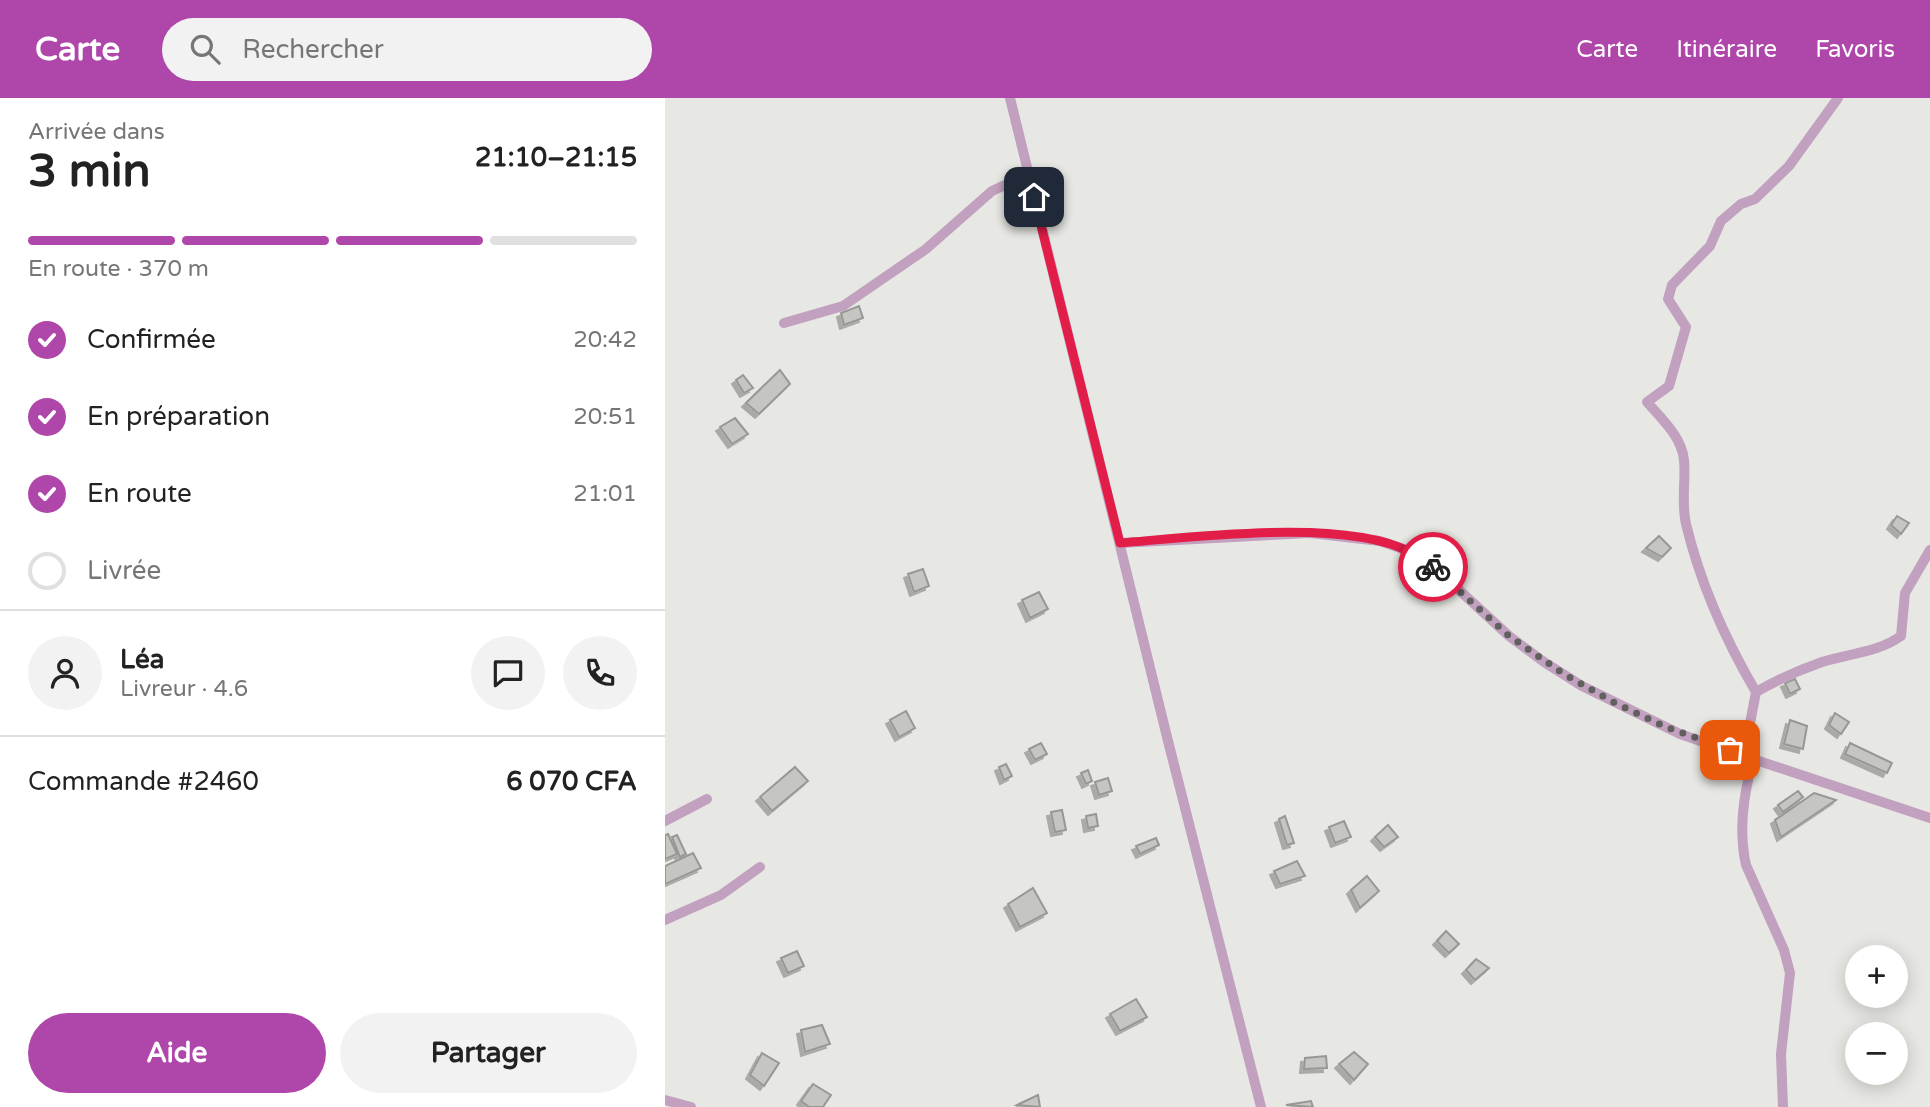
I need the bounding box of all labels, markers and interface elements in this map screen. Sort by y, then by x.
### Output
search box [162,18,652,81]
text: Carte [35,30,120,69]
icon: search [186,30,224,68]
text: Rechercher [242,34,384,65]
text: Carte [1576,35,1638,64]
text: Itinéraire [1676,35,1777,64]
text: Favoris [1815,35,1895,64]
text: Arrivée dans [28,118,165,146]
text: 21:10–21:15 [475,142,637,173]
text: 3 min [28,144,151,199]
pin [1004,167,1064,227]
icon: home [1015,178,1053,216]
text: En route · 370 m [28,255,209,283]
icon: check [28,321,66,359]
text: Confirmée [87,324,216,355]
text: 20:42 [573,326,637,354]
icon: check [28,398,66,436]
text: En préparation [87,401,270,432]
text: 20:51 [573,403,637,431]
icon: check [28,475,66,513]
text: En route [87,478,192,509]
text: 21:01 [573,480,637,508]
courier [1398,532,1468,602]
icon: bike [1414,548,1452,586]
text: Livrée [87,555,161,586]
button: person [28,636,102,710]
button: chat [471,636,545,710]
button: phone [563,636,637,710]
text: Léa [120,644,164,675]
text: Livreur · 4.6 [120,675,248,703]
pin [1700,720,1760,780]
icon: bag [1711,731,1749,769]
text: Commande #2460 [28,766,259,797]
text: 6 070 CFA [506,766,637,797]
map controls [1845,945,1908,1085]
button: + [1845,945,1908,1008]
button: Aide [28,1013,326,1093]
button: Partager [340,1013,637,1093]
button: − [1845,1022,1908,1085]

